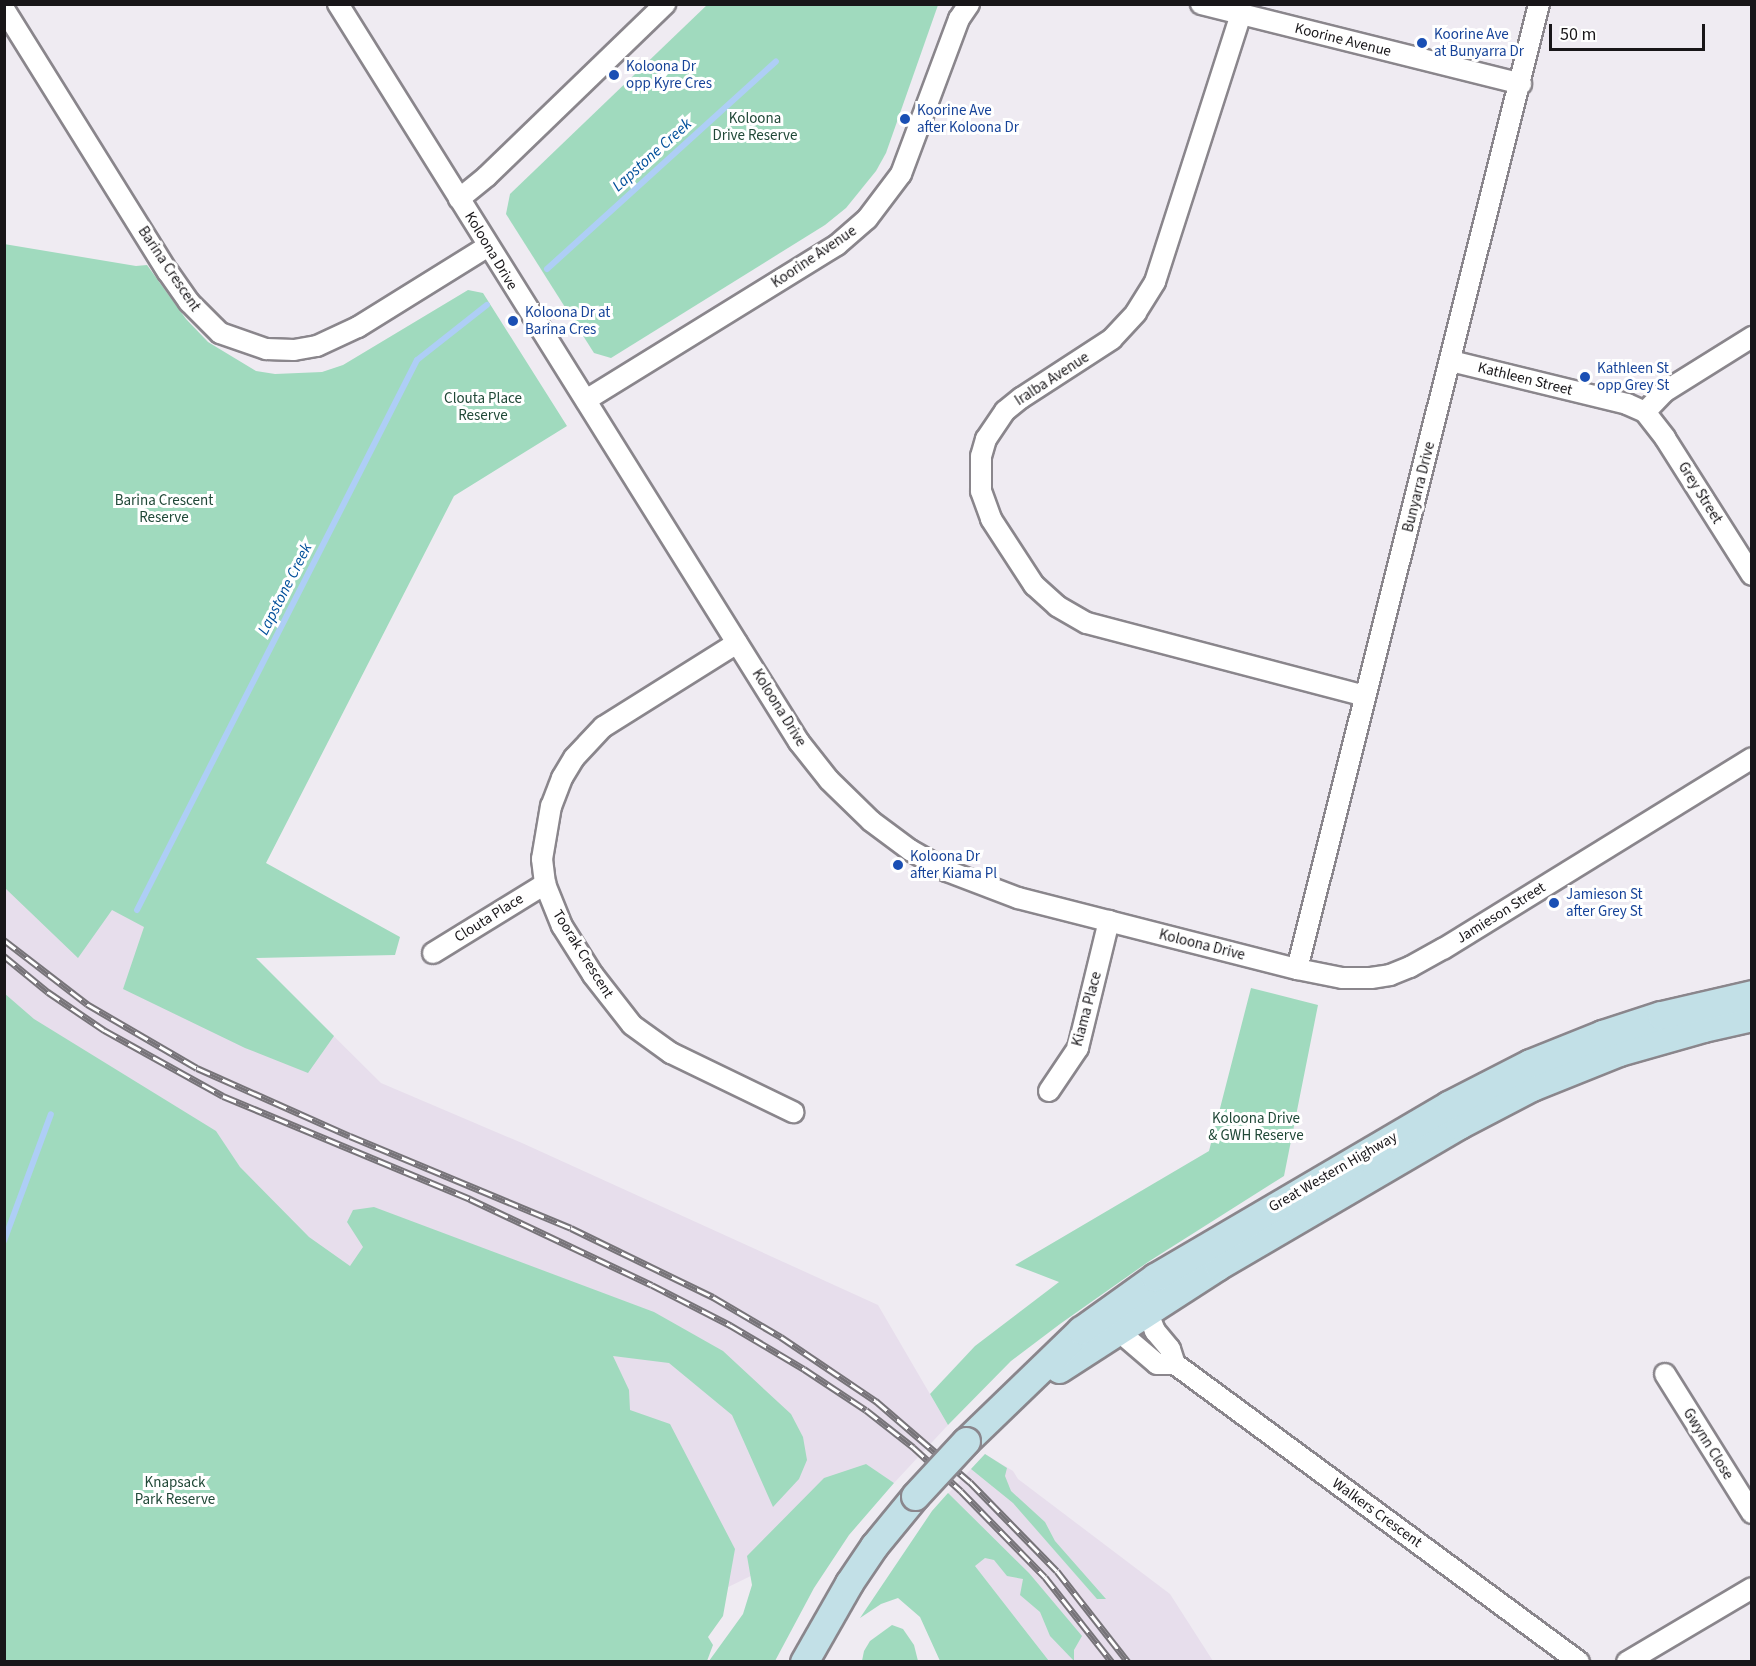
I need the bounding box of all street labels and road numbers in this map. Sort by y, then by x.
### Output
street label: Koorine Avenue [1293,19,1393,61]
street label: Koloona Drive [461,209,521,293]
street label: Koorine Avenue [768,222,860,292]
street label: Barina Crescent [134,223,204,315]
street label: Iralba Avenue [1011,348,1093,410]
street label: Kathleen Street [1476,359,1574,399]
street label: Bunyarra Drive [1399,440,1439,534]
street label: Grey Street [1674,459,1726,527]
street label: Koloona Drive [748,666,810,750]
street label: Jamieson Street [1453,878,1549,948]
street label: Clouta Place [451,890,527,946]
street label: Toorak Crescent [549,907,617,1001]
street label: Koloona Drive [1157,926,1247,964]
street label: Kiama Place [1068,970,1106,1048]
street label: Great Western Highway [1266,1128,1400,1216]
street label: Gwynn Close [1679,1405,1737,1483]
street label: Walkers Crescent [1329,1474,1425,1552]

